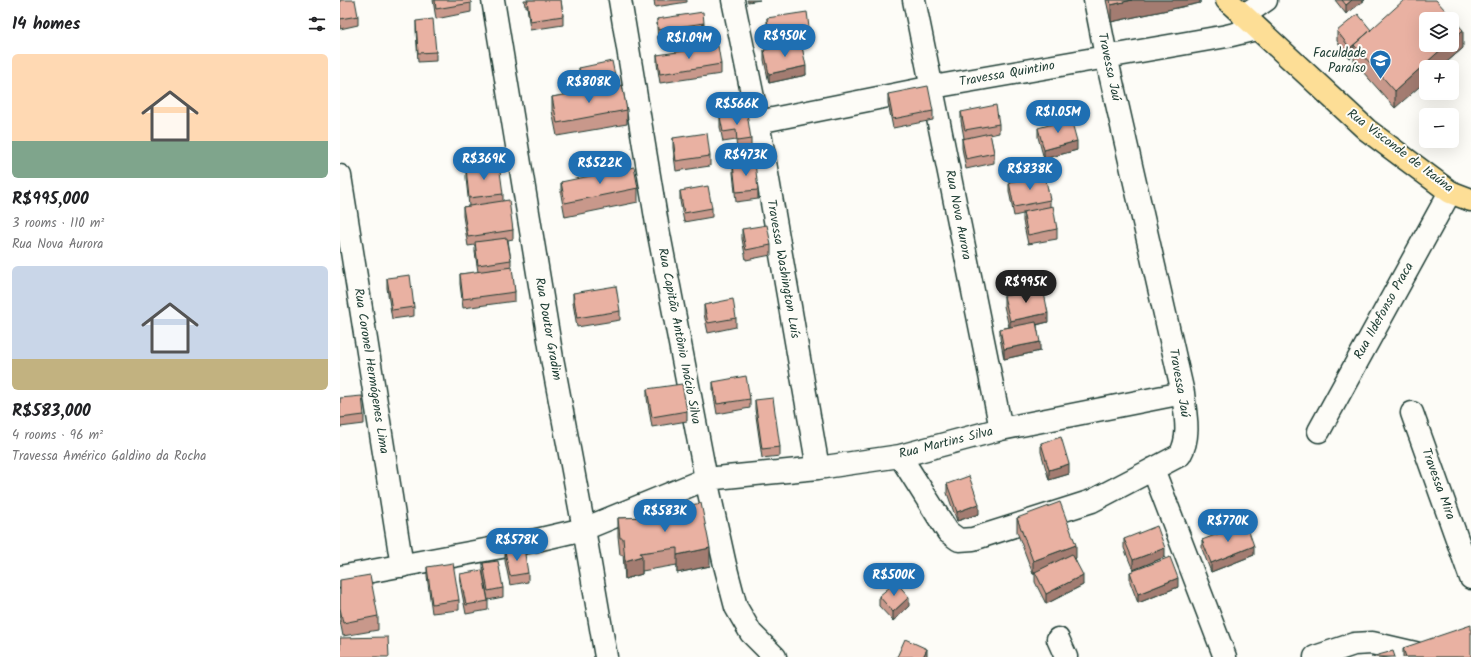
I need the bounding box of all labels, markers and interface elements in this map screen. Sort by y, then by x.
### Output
text: 14 homes [12,11,80,38]
map controls [1419,12,1459,148]
button: layers [1419,12,1459,52]
icon: filters [306,13,328,35]
pin: R$950K [752,24,818,58]
pin: R$1.09M [652,26,726,60]
text: R$950K [763,26,807,47]
text: R$1.09M [666,28,712,49]
street label: Travessa Jaú [1092,31,1127,104]
place label: Faculdade Paraíso [1313,43,1366,79]
school or university icon: Faculdade Paraíso [1368,47,1394,80]
street label: Travessa Quintino [958,55,1057,93]
button: + [1419,60,1459,100]
pin: R$808K [556,70,622,104]
text: R$808K [566,72,612,93]
icon: home [134,80,206,152]
pin: R$566K [704,92,770,126]
text: R$566K [715,94,759,115]
pin: R$1.05M [1021,100,1095,134]
text: R$1.05M [1035,102,1081,123]
street label: Rua Visconde de Itaúna [1342,104,1458,198]
button: − [1419,108,1459,148]
pin: R$473K [713,143,779,177]
text: R$473K [724,145,768,166]
pin: R$369K [451,147,517,181]
text: R$369K [462,149,506,170]
pin: R$522K [567,151,633,185]
text: R$522K [577,153,623,174]
pin: R$838K [997,157,1063,191]
text: R$838K [1007,159,1053,180]
street label: Rua Nova Aurora [939,168,977,262]
text: R$995,000 [12,186,89,213]
street label: Travessa Washington Luís [760,198,806,341]
text: 3 rooms · 110 m² [12,213,104,234]
text: Rua Nova Aurora [12,234,103,255]
street label: Rua Capitão Antônio Inácio Silva [652,246,706,426]
street label: Rua Ildefonso Praca [1349,259,1419,363]
pin: R$995K [993,270,1059,304]
text: R$995K [1004,272,1048,293]
street label: Rua Doutor Gradim [529,276,567,382]
street label: Rua Coronel Hermógenes Lima [348,287,394,455]
icon: home [134,292,206,364]
street label: Travessa Jaú [1163,347,1196,420]
text: R$583,000 [12,398,91,425]
street label: Rua Martins Silva [897,421,995,465]
text: 4 rooms · 96 m² [12,425,103,446]
street label: Travessa Mira [1415,445,1461,523]
text: Travessa Américo Galdino da Rocha [12,446,206,467]
pin: R$583K [632,499,698,533]
text: R$583K [643,501,687,522]
pin: R$770K [1195,509,1261,543]
text: R$770K [1207,511,1249,532]
pin: R$578K [484,528,550,562]
text: R$578K [495,530,539,551]
pin: R$500K [861,563,927,597]
text: R$500K [872,565,916,586]

